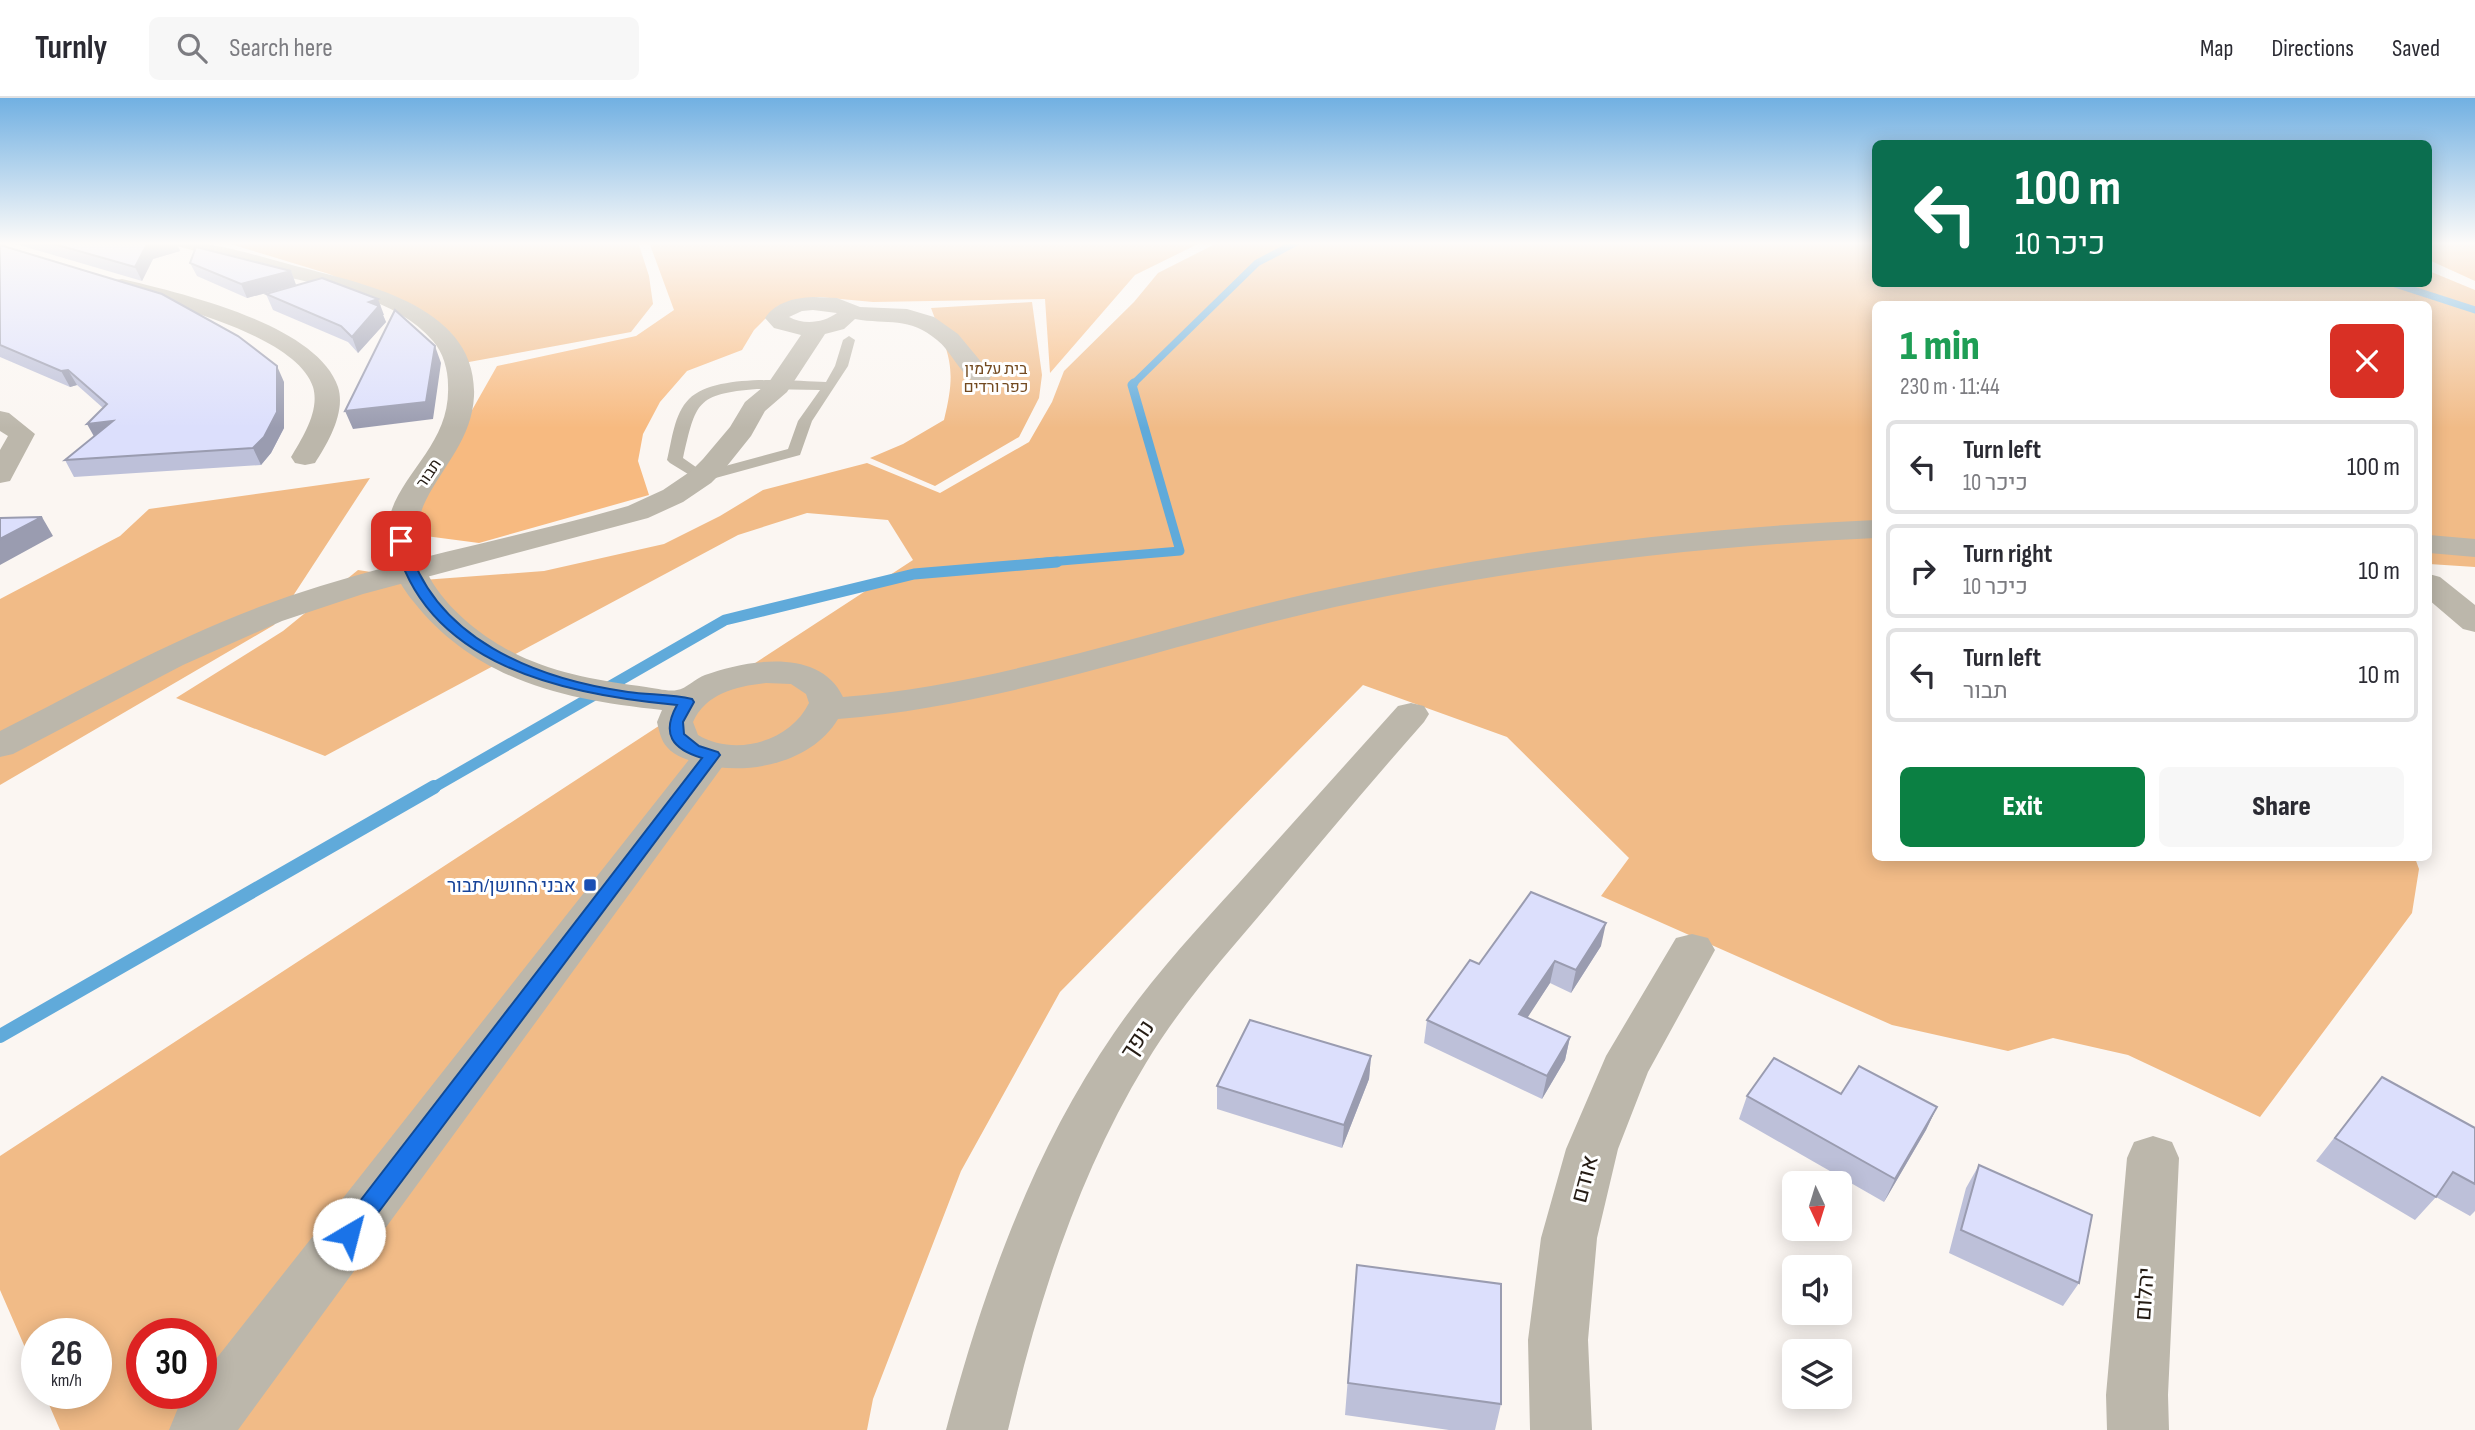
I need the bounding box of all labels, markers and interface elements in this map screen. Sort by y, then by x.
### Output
search box [149,17,639,80]
text: Turnly [35,28,107,68]
icon: search [173,29,211,67]
text: Search here [229,33,333,64]
text: Map [2200,34,2233,63]
text: Directions [2271,34,2354,63]
text: Saved [2392,34,2440,63]
text: 100 m [2015,160,2121,219]
icon: left [1900,168,1991,259]
text: כיכר 10 [2015,225,2105,264]
text: 1 min [1900,321,1980,372]
button: close [2330,324,2404,398]
park label: בית עלמין כפר ורדים [964,360,1028,397]
text: 230 m · 11:44 [1900,373,2000,401]
text: Turn left [1963,435,2041,466]
icon: left [1904,448,1942,486]
text: 100 m [2347,452,2400,483]
street label: תבור [413,456,446,492]
text: כיכר 10 [1963,469,2028,497]
pin [371,511,431,571]
icon: arrive [382,522,420,560]
text: Turn right [1963,539,2052,570]
icon: right [1904,552,1942,590]
text: 10 m [2358,556,2400,587]
text: כיכר 10 [1963,573,2028,601]
text: Turn left [1963,643,2041,674]
icon: left [1904,656,1942,694]
text: 10 m [2358,660,2400,691]
text: תבור [1963,677,2008,705]
button: Exit [1900,767,2145,847]
button: Share [2159,767,2404,847]
place label: אבני החושן/תבור [447,875,576,898]
marker: אבני החושן/תבור [582,877,598,893]
street label: נופך [1115,1015,1161,1064]
street label: אודם [1565,1152,1605,1206]
north arrow [1782,1171,1852,1241]
map controls [1782,1171,1852,1409]
position arrow [312,1197,386,1271]
button: sound [1782,1255,1852,1325]
street label: יהלום [2129,1266,2161,1322]
speed limit sign: 30 [126,1318,217,1409]
text: 26 [51,1333,82,1376]
button: layers [1782,1339,1852,1409]
text: km/h [51,1370,82,1391]

